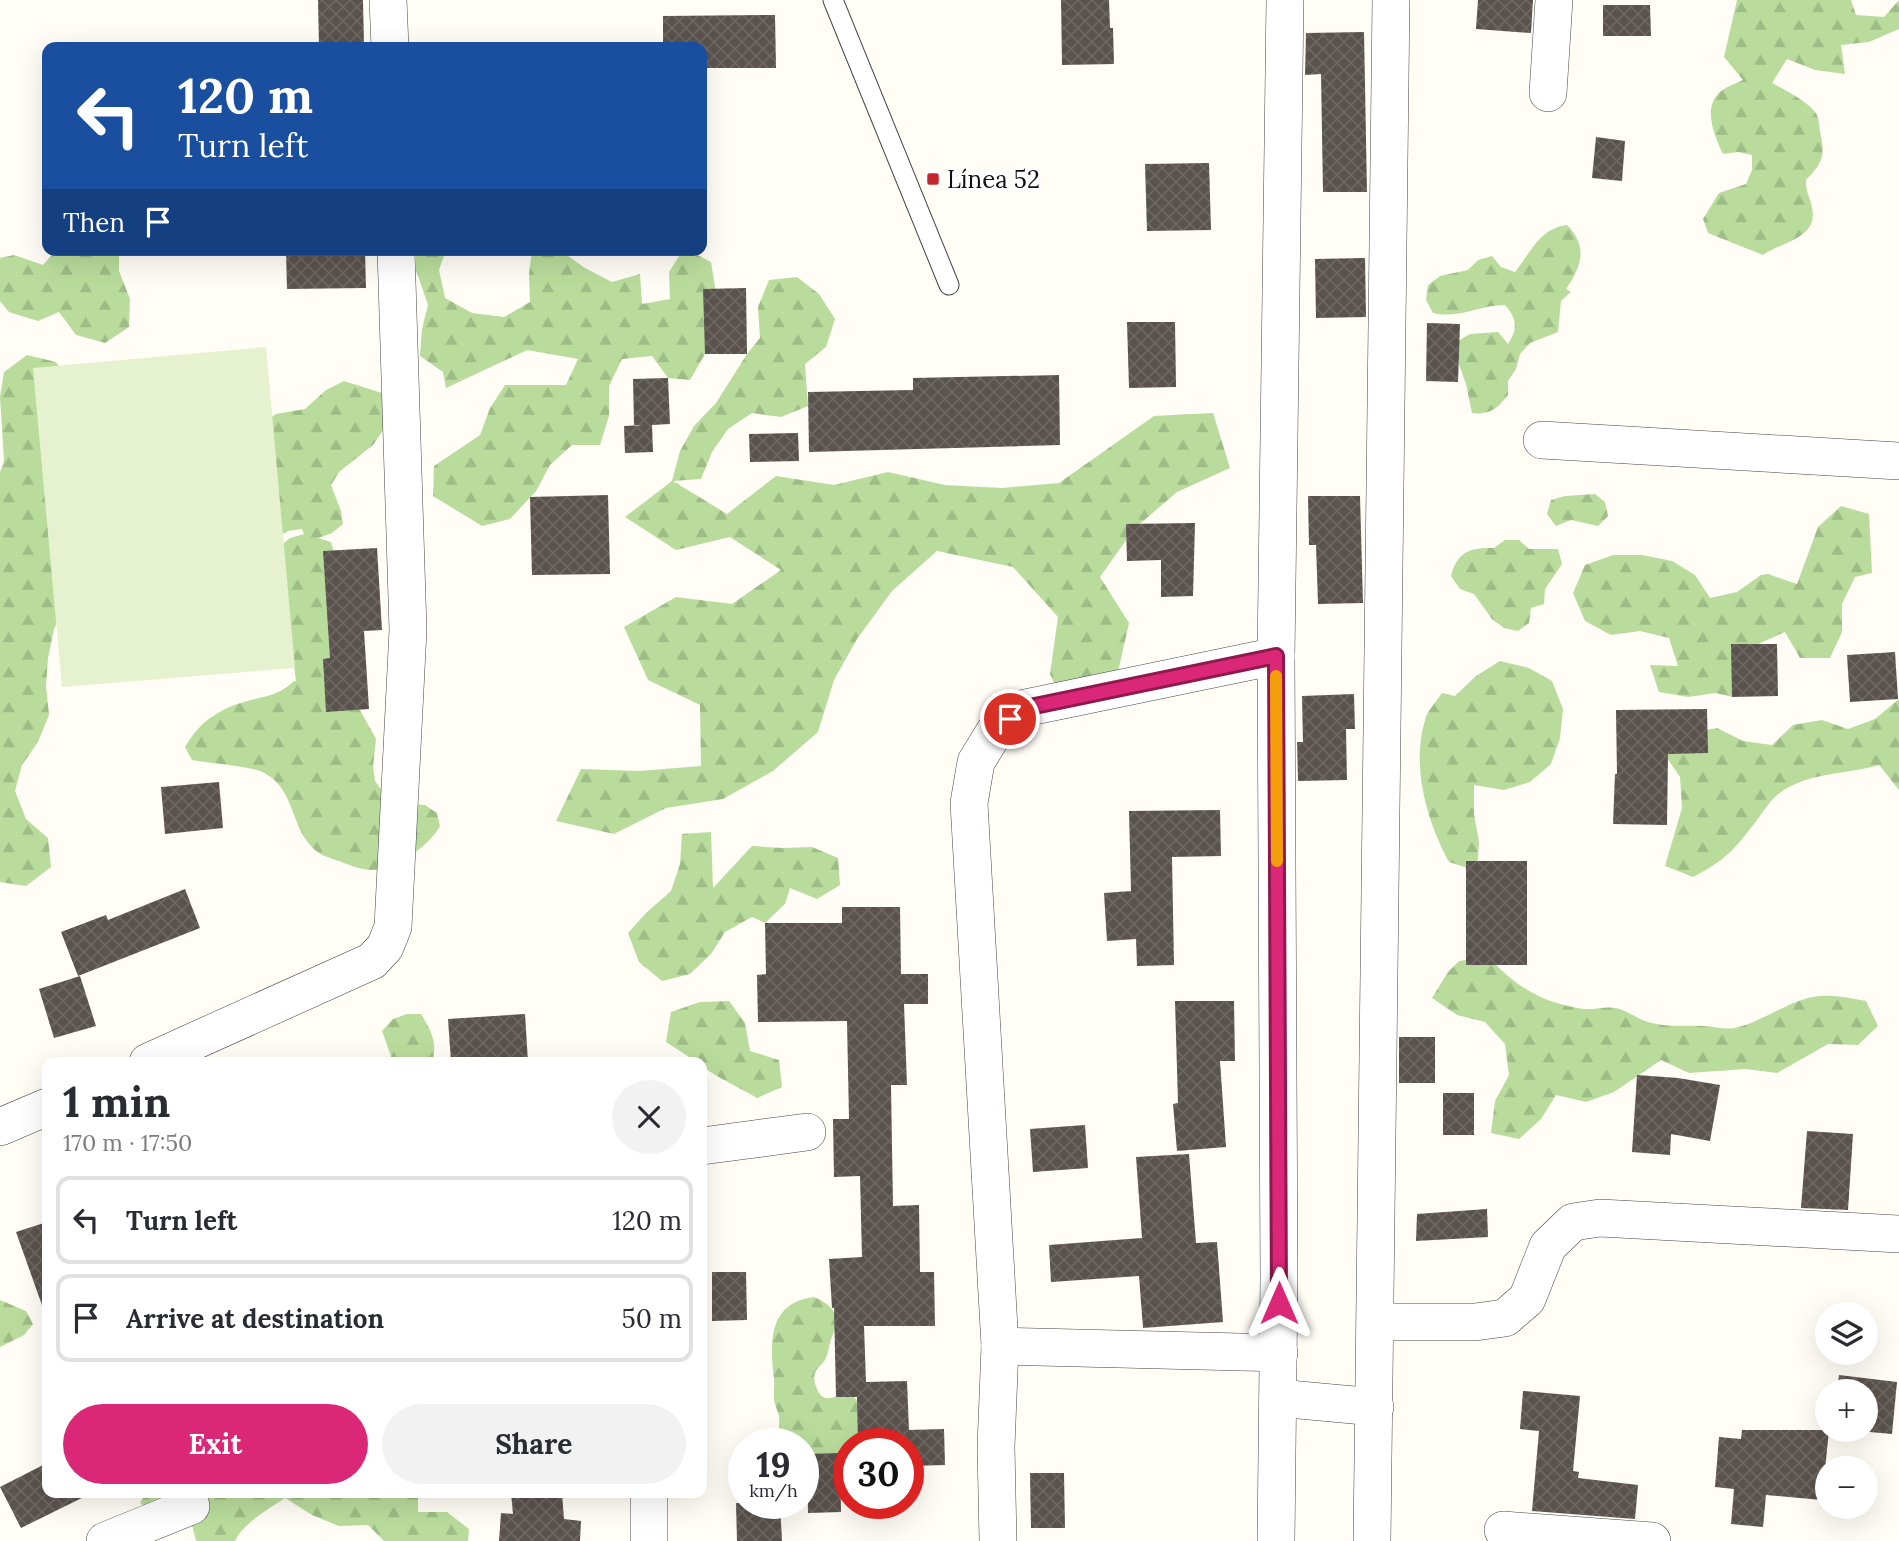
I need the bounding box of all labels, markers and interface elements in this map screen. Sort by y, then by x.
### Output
text: 120 m [178,64,313,126]
icon: left [63,70,154,161]
text: Turn left [178,125,308,166]
place label: Línea 52 [947,164,1040,195]
marker: Línea 52 [925,171,941,187]
icon: arrive [139,203,177,241]
text: Then [63,206,125,239]
pin [980,689,1040,749]
icon: arrive [991,700,1029,738]
text: 1 min [63,1075,170,1129]
button: close [612,1080,686,1154]
text: 170 m · 17:50 [63,1128,192,1157]
icon: left [67,1201,105,1239]
text: Turn left [126,1204,237,1237]
text: 120 m [612,1204,682,1237]
position arrow [1242,1266,1316,1340]
icon: arrive [67,1299,105,1337]
text: Arrive at destination [126,1302,384,1335]
text: 50 m [622,1302,682,1335]
map controls [1815,1302,1878,1519]
button: layers [1815,1302,1878,1365]
button: + [1815,1379,1878,1442]
button: Exit [63,1404,368,1484]
button: Share [382,1404,686,1484]
speed limit sign: 30 [833,1428,924,1519]
text: 19 [756,1442,791,1487]
button: − [1815,1456,1878,1519]
text: km/h [749,1479,798,1502]

